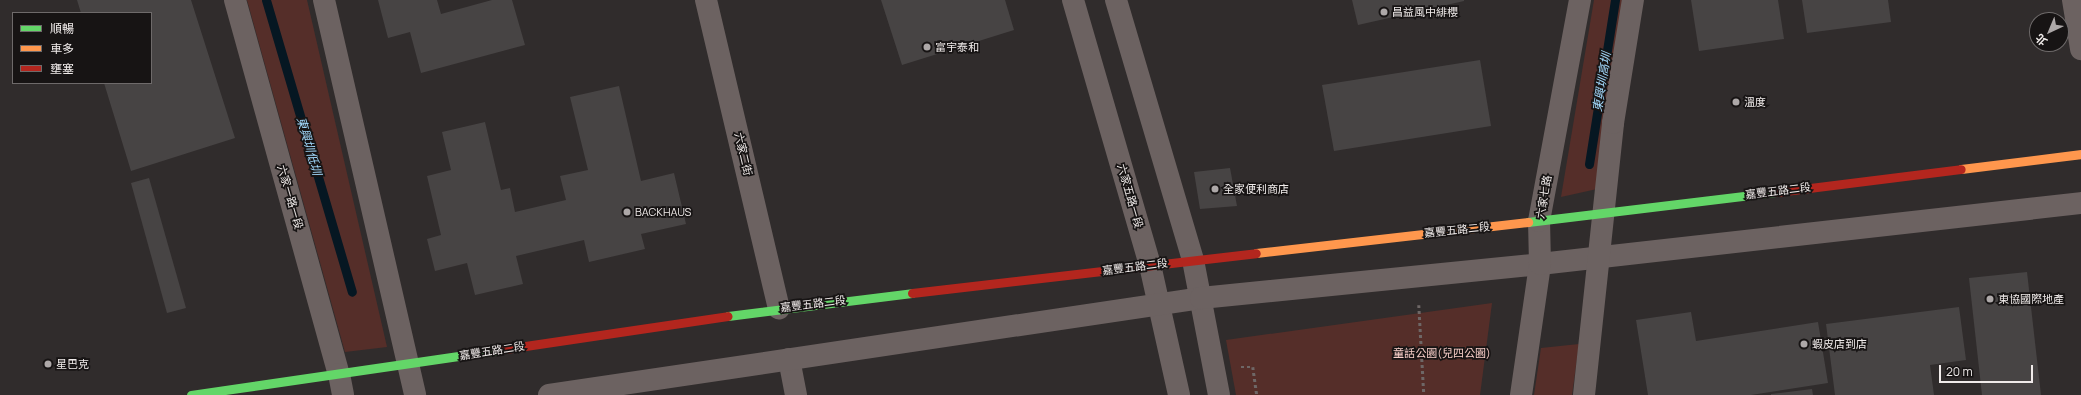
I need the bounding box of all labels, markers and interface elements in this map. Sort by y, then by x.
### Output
place label: 昌益風中緋櫻 [1392,5,1458,19]
marker: 昌益風中緋櫻 [1379,7,1389,17]
legend [12,12,152,84]
north arrow [2029,12,2069,52]
text: 順暢 [50,20,74,37]
text: 北 [2032,31,2050,49]
text: 車多 [50,40,74,57]
place label: 富宇泰和 [935,40,979,54]
marker: 富宇泰和 [922,42,932,52]
water label: 東興圳高圳 [1590,51,1614,113]
text: 壅塞 [50,60,74,77]
place label: 溫度 [1744,95,1766,109]
marker: 溫度 [1731,97,1741,107]
water label: 東興圳低圳 [294,115,324,177]
street label: 六家二街 [732,131,754,177]
street label: 六家五路一段 [1115,162,1145,230]
street label: 六家一路一段 [275,163,305,231]
street label: 六家七路 [1534,174,1554,220]
street label: 嘉豐五路二段 [1744,180,1812,202]
place label: 全家便利商店 [1223,182,1289,196]
marker: 全家便利商店 [1210,184,1220,194]
place label: BACKHAUS [635,205,691,219]
marker: BACKHAUS [622,207,632,217]
street label: 嘉豐五路二段 [1423,220,1491,240]
street label: 嘉豐五路二段 [1101,256,1169,278]
place label: 東協國際地產 [1998,292,2064,306]
street label: 嘉豐五路二段 [779,293,847,315]
marker: 東協國際地產 [1985,294,1995,304]
place label: 蝦皮店到店 [1812,337,1867,351]
street label: 嘉豐五路二段 [458,339,526,363]
marker: 蝦皮店到店 [1799,339,1809,349]
park label: 童話公園(兒四公園) [1393,346,1491,360]
place label: 星巴克 [56,357,89,371]
scale bar [1941,357,2035,383]
marker: 星巴克 [43,359,53,369]
text: 20 m [1946,363,1973,380]

